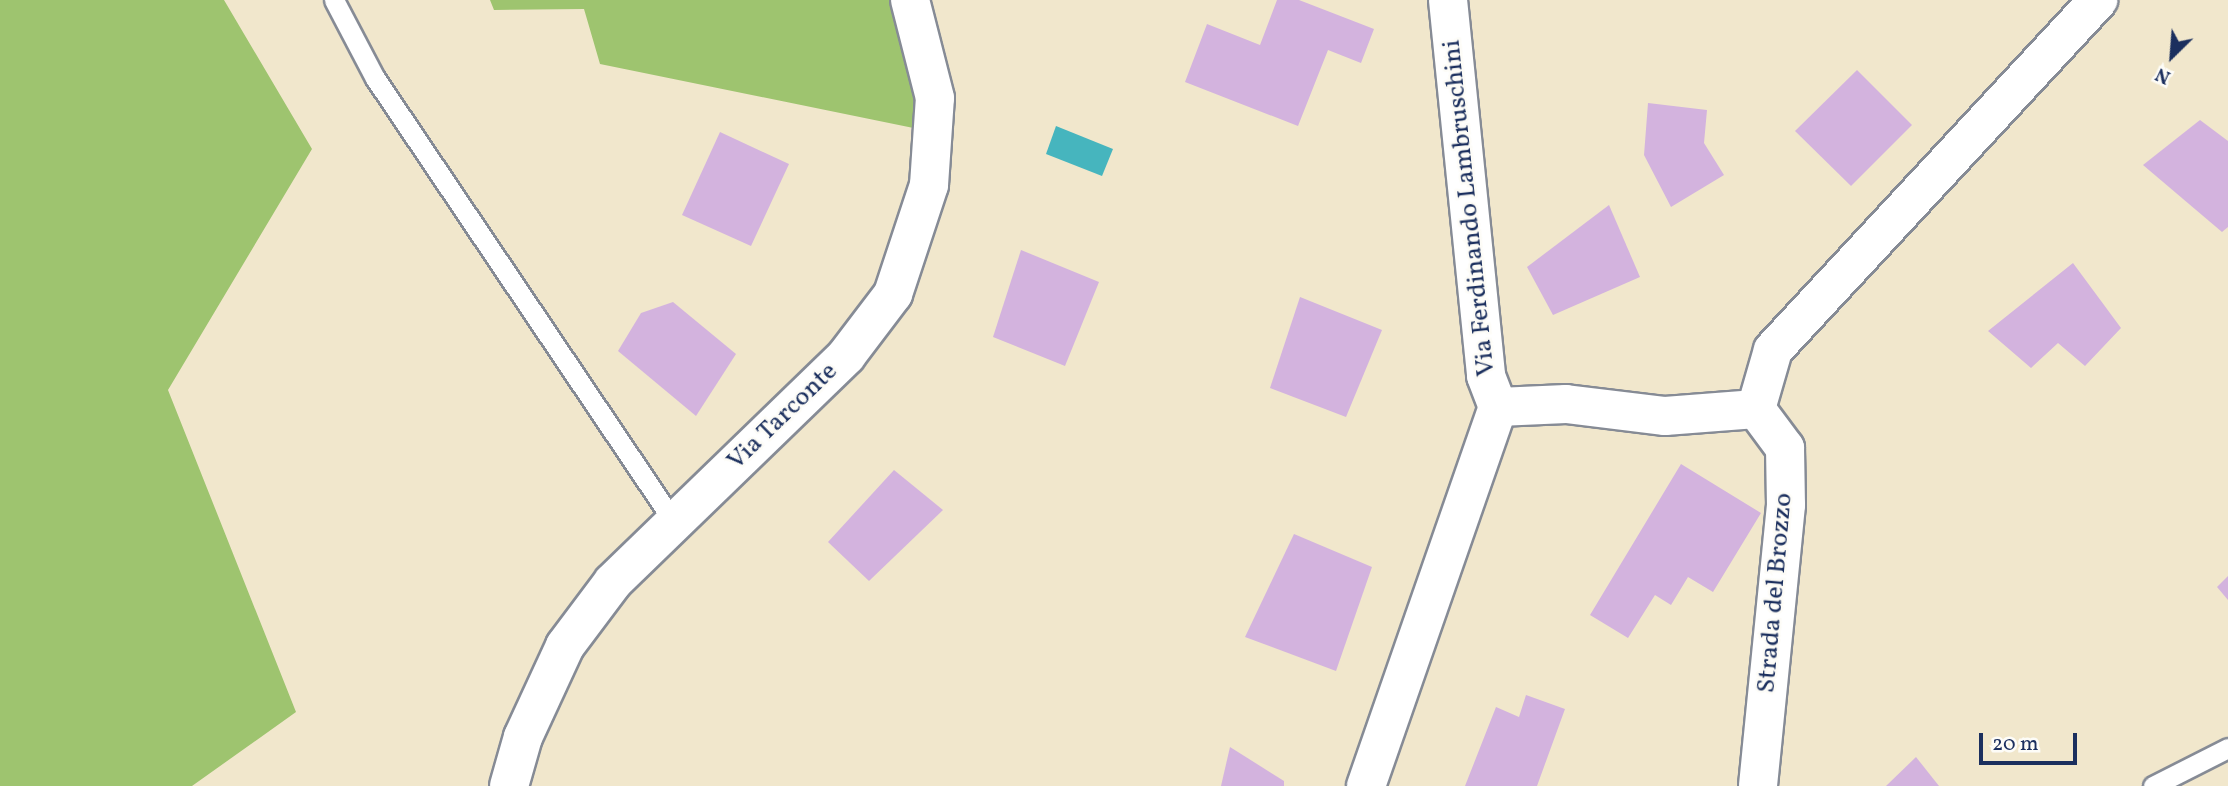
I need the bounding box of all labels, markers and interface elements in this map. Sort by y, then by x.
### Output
north arrow [2137,21,2207,91]
street label: Via Ferdinando Lambruschini [1437,38,1503,378]
text: N [2151,60,2175,90]
street label: Via Tarconte [721,356,845,478]
street label: Strada del Brozzo [1752,492,1800,694]
scale bar [1983,720,2081,764]
text: 20 m [1992,730,2038,759]

